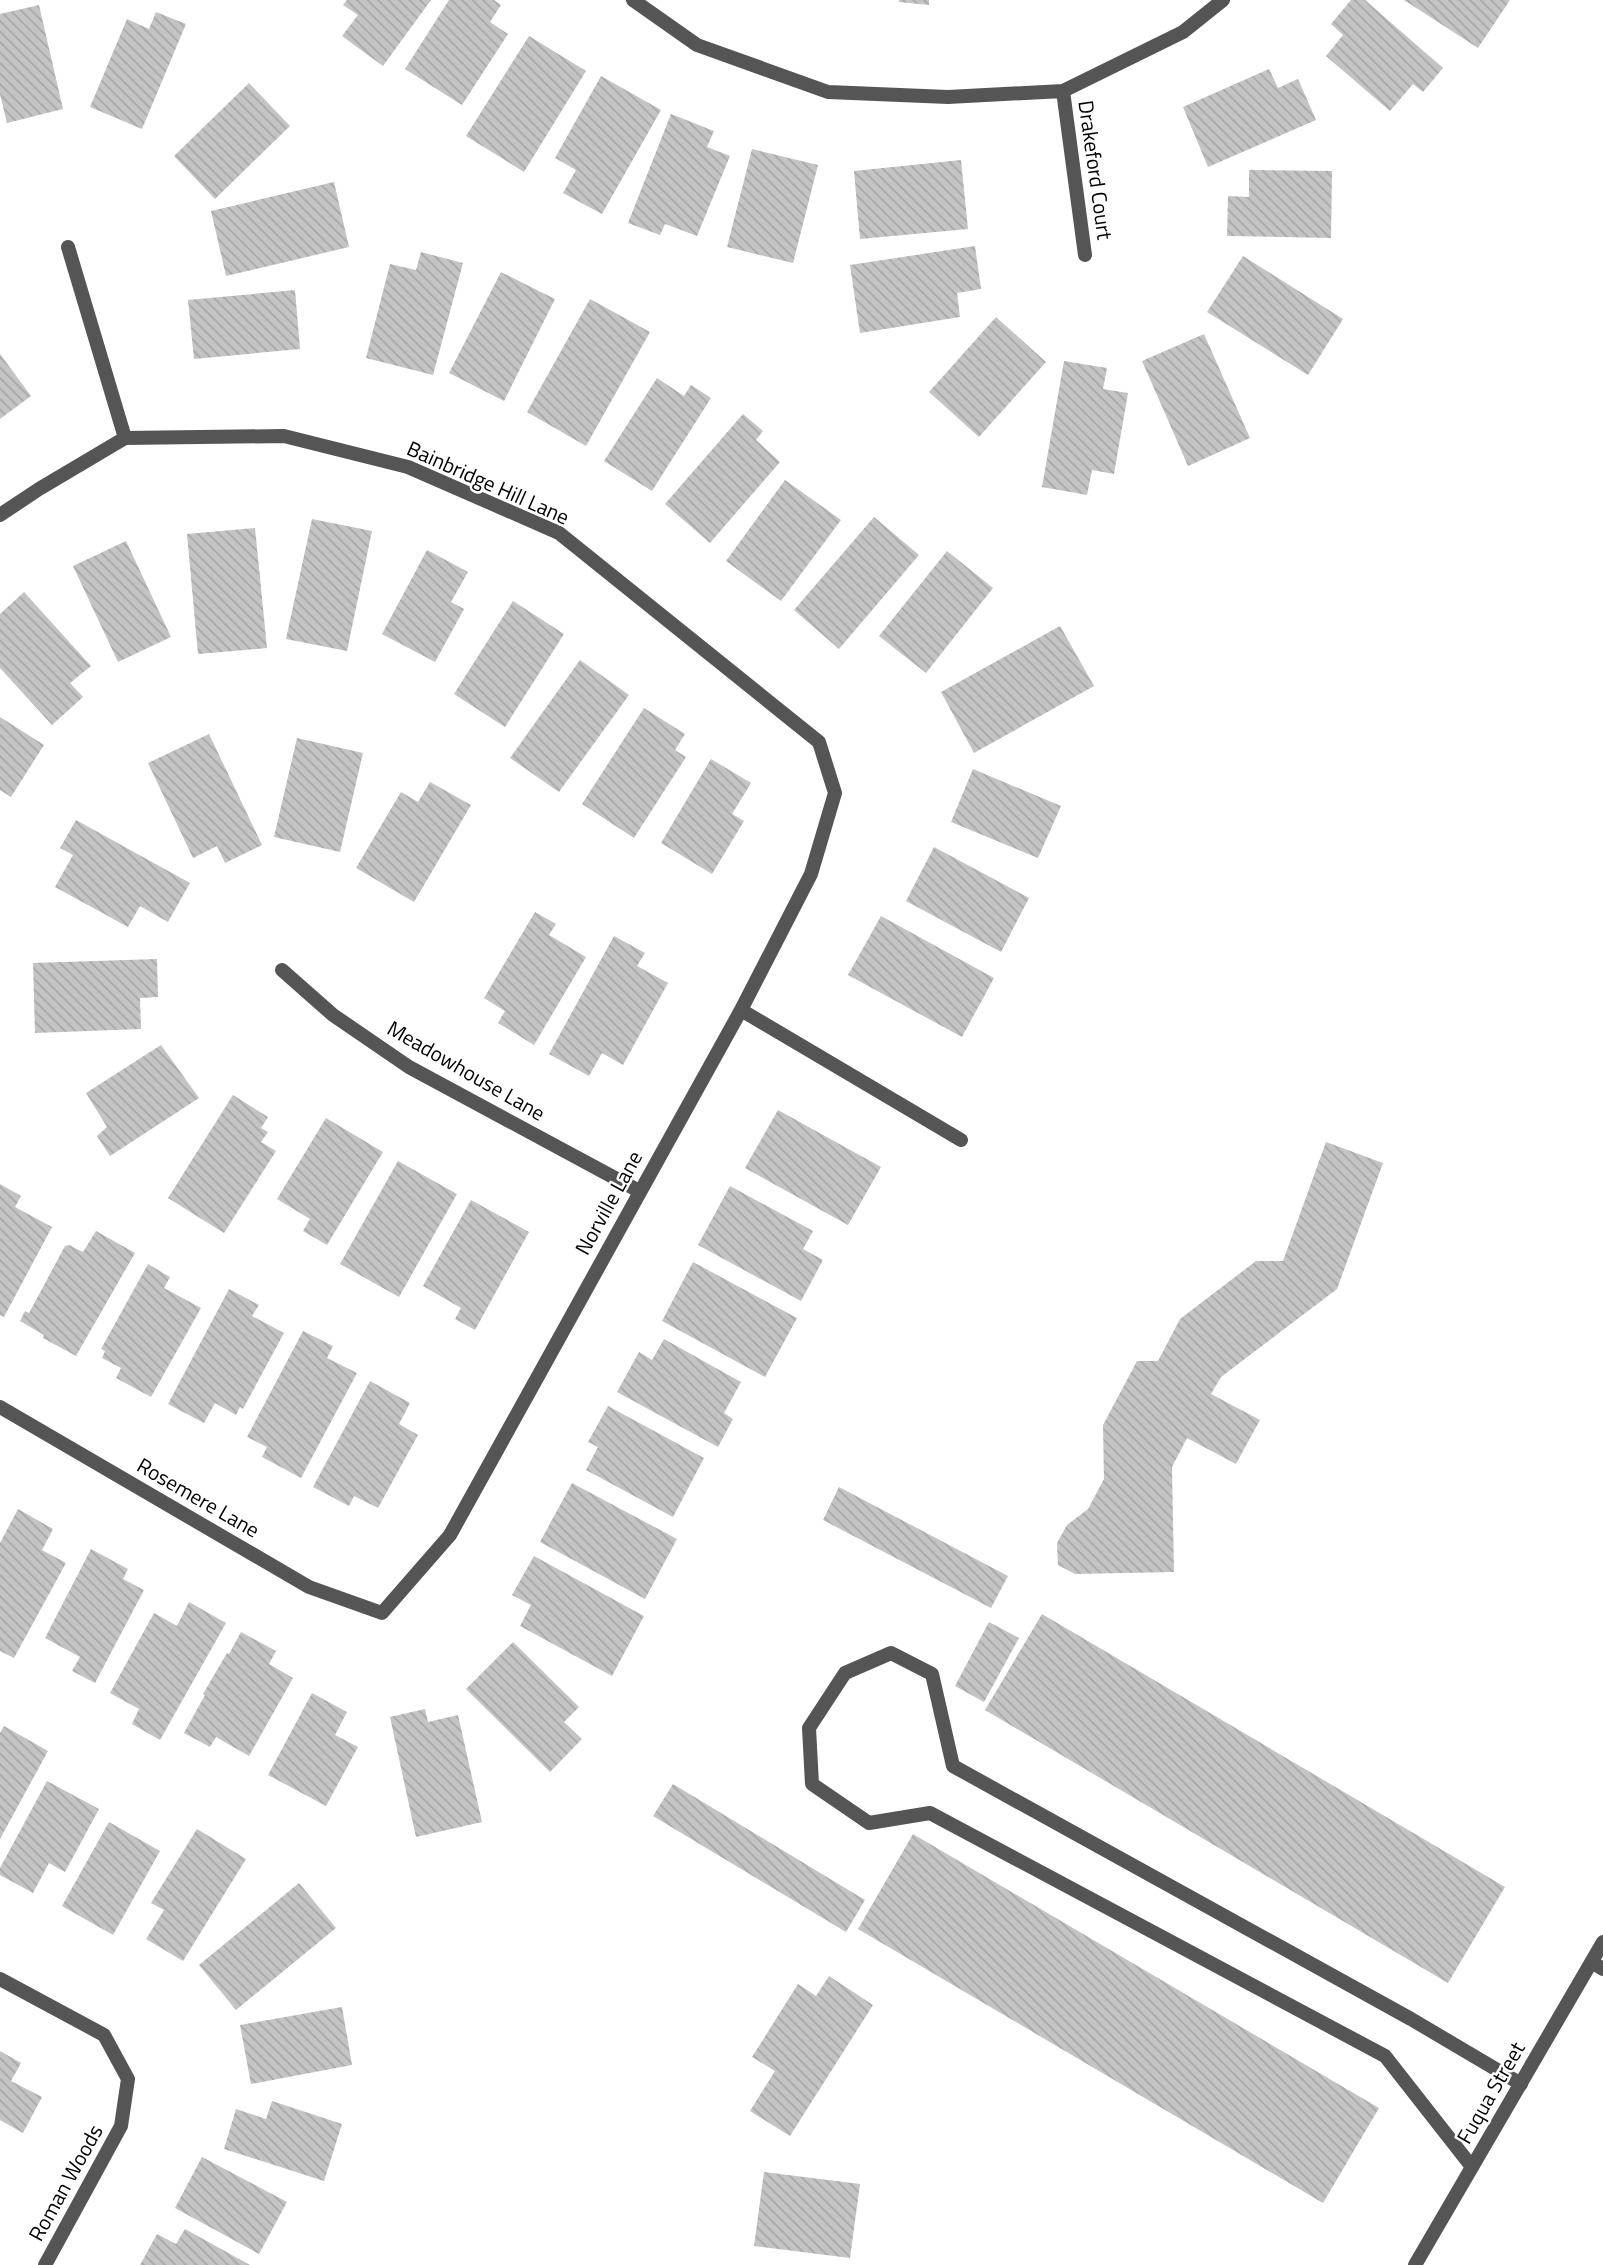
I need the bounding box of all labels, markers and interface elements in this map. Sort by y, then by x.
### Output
street label: Drakeford Court [1070,98,1122,242]
street label: Bainbridge Hill Lane [402,432,575,532]
street label: Meadowhouse Lane [382,1012,551,1128]
street label: Norville Lane [566,1145,650,1260]
street label: Rosemere Lane [131,1449,266,1545]
street label: Fuqua Street [1448,2035,1533,2150]
street label: Roman Woods [20,2118,110,2247]

